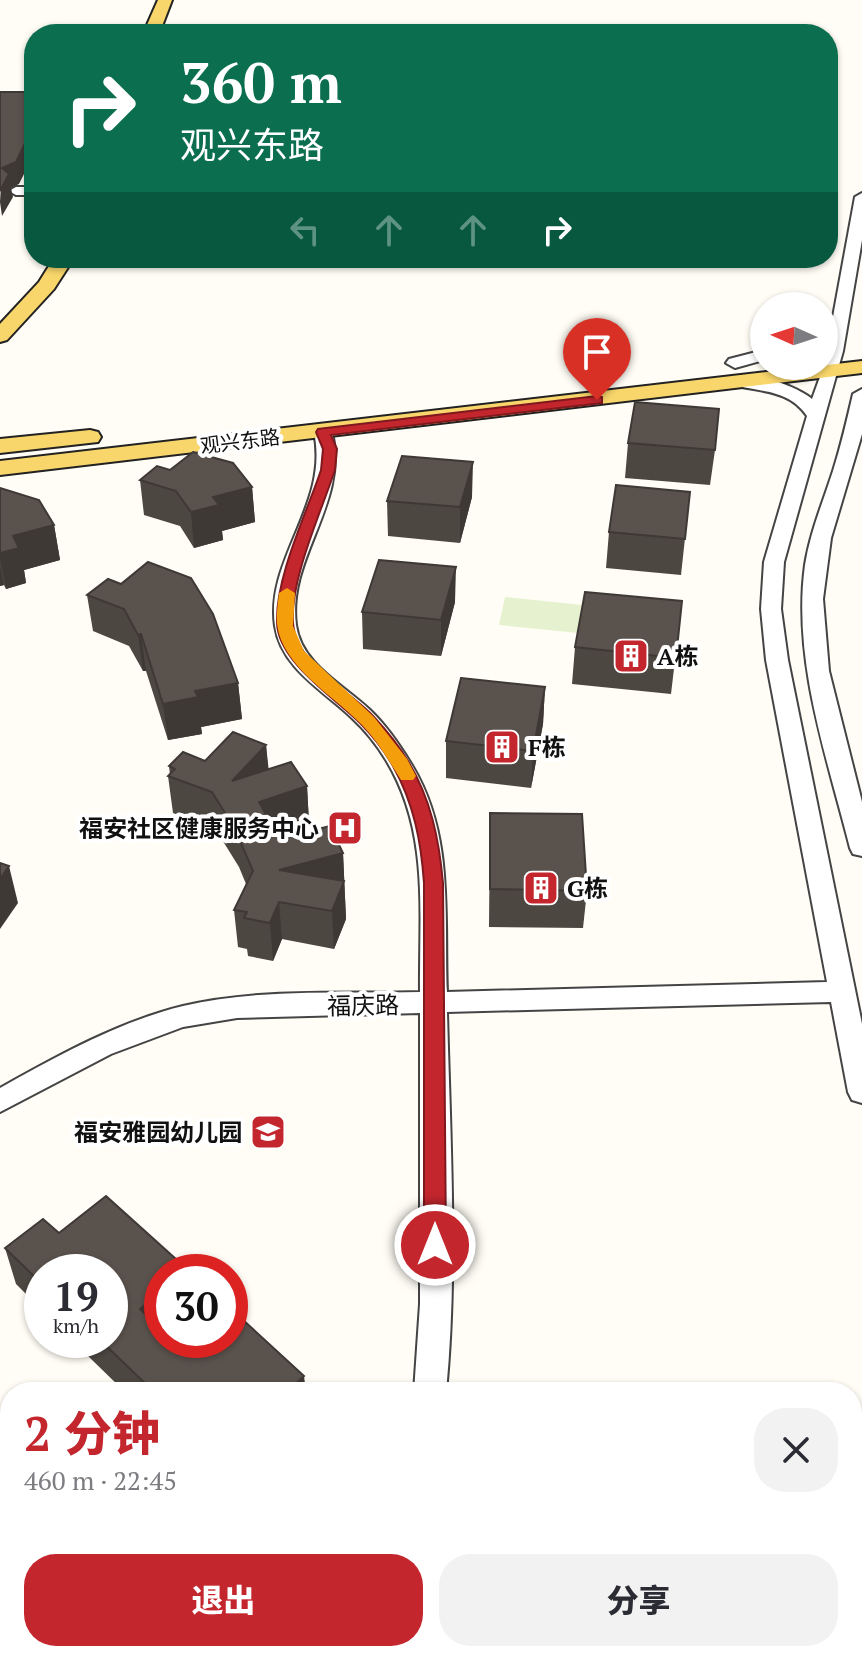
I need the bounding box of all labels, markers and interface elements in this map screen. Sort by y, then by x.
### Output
text: 360 m [180,45,342,119]
icon: right [48,56,152,160]
text: 观兴东路 [180,121,324,168]
icon: left [283,208,327,252]
icon: ahead [367,208,411,252]
icon: ahead [451,208,495,252]
icon: right [535,208,579,252]
north arrow [750,292,838,380]
map controls [750,292,838,380]
pin [563,318,631,400]
icon: arrive [575,330,619,374]
street label: 观兴东路 [199,423,281,459]
building icon: A栋 [612,637,650,675]
place label: A栋 [657,640,699,672]
building icon: F栋 [483,728,521,766]
place label: F栋 [528,731,566,763]
hospital icon: 福安社区健康服务中心 [326,809,364,847]
place label: 福安社区健康服务中心 [79,812,319,844]
building icon: G栋 [522,869,560,907]
place label: G栋 [567,872,608,904]
street label: 福庆路 [327,988,399,1022]
school or university icon: 福安雅园幼儿园 [249,1113,287,1151]
place label: 福安雅园幼儿园 [74,1116,242,1148]
position arrow [393,1203,477,1287]
speed limit sign: 30 [144,1254,248,1358]
text: 19 [53,1269,99,1322]
text: km/h [53,1312,99,1339]
text: 2 分钟 [24,1401,160,1465]
button: close [754,1408,838,1492]
text: 460 m · 22:45 [24,1463,177,1497]
button: 退出 [24,1554,423,1646]
button: 分享 [439,1554,838,1646]

